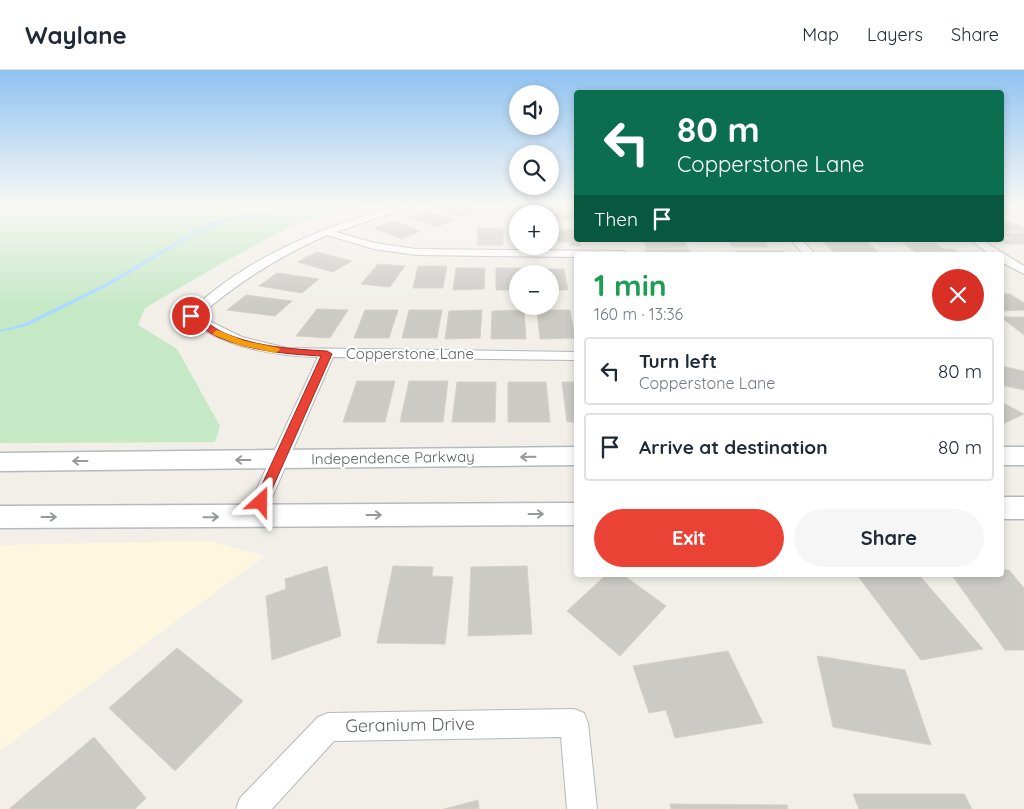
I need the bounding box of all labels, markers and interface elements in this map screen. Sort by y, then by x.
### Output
text: Waylane [25,20,127,50]
text: Map [802,23,839,46]
text: Layers [867,23,923,46]
text: Share [951,23,999,46]
map controls [509,85,559,315]
button: sound [509,85,559,135]
text: 80 m [677,107,760,151]
icon: left [594,110,659,175]
button: search [509,145,559,195]
text: Copperstone Lane [677,150,865,178]
button: + [509,205,559,255]
icon: arrive [648,205,676,233]
text: Then [594,207,638,231]
button: − [509,265,559,315]
text: 1 min [594,266,667,304]
button: close [932,269,984,321]
pin [170,295,212,337]
icon: arrive [177,302,205,330]
text: 160 m · 13:36 [594,304,683,324]
street label: Copperstone Lane [346,344,474,363]
text: Turn left [639,349,717,373]
icon: left [596,357,624,385]
text: 80 m [938,359,982,383]
text: Copperstone Lane [639,373,775,393]
icon: arrive [596,433,624,461]
text: Arrive at destination [639,435,828,459]
text: 80 m [938,435,982,459]
street label: Independence Parkway [311,447,475,468]
one-way arrow [520,452,536,461]
one-way arrow [235,455,251,465]
one-way arrow [72,456,88,466]
position arrow [234,475,286,527]
one-way arrow [528,509,544,519]
button: Exit [594,509,784,567]
button: Share [794,509,984,567]
one-way arrow [365,510,381,520]
one-way arrow [40,512,56,522]
one-way arrow [202,512,219,522]
street label: Geranium Drive [345,712,475,737]

